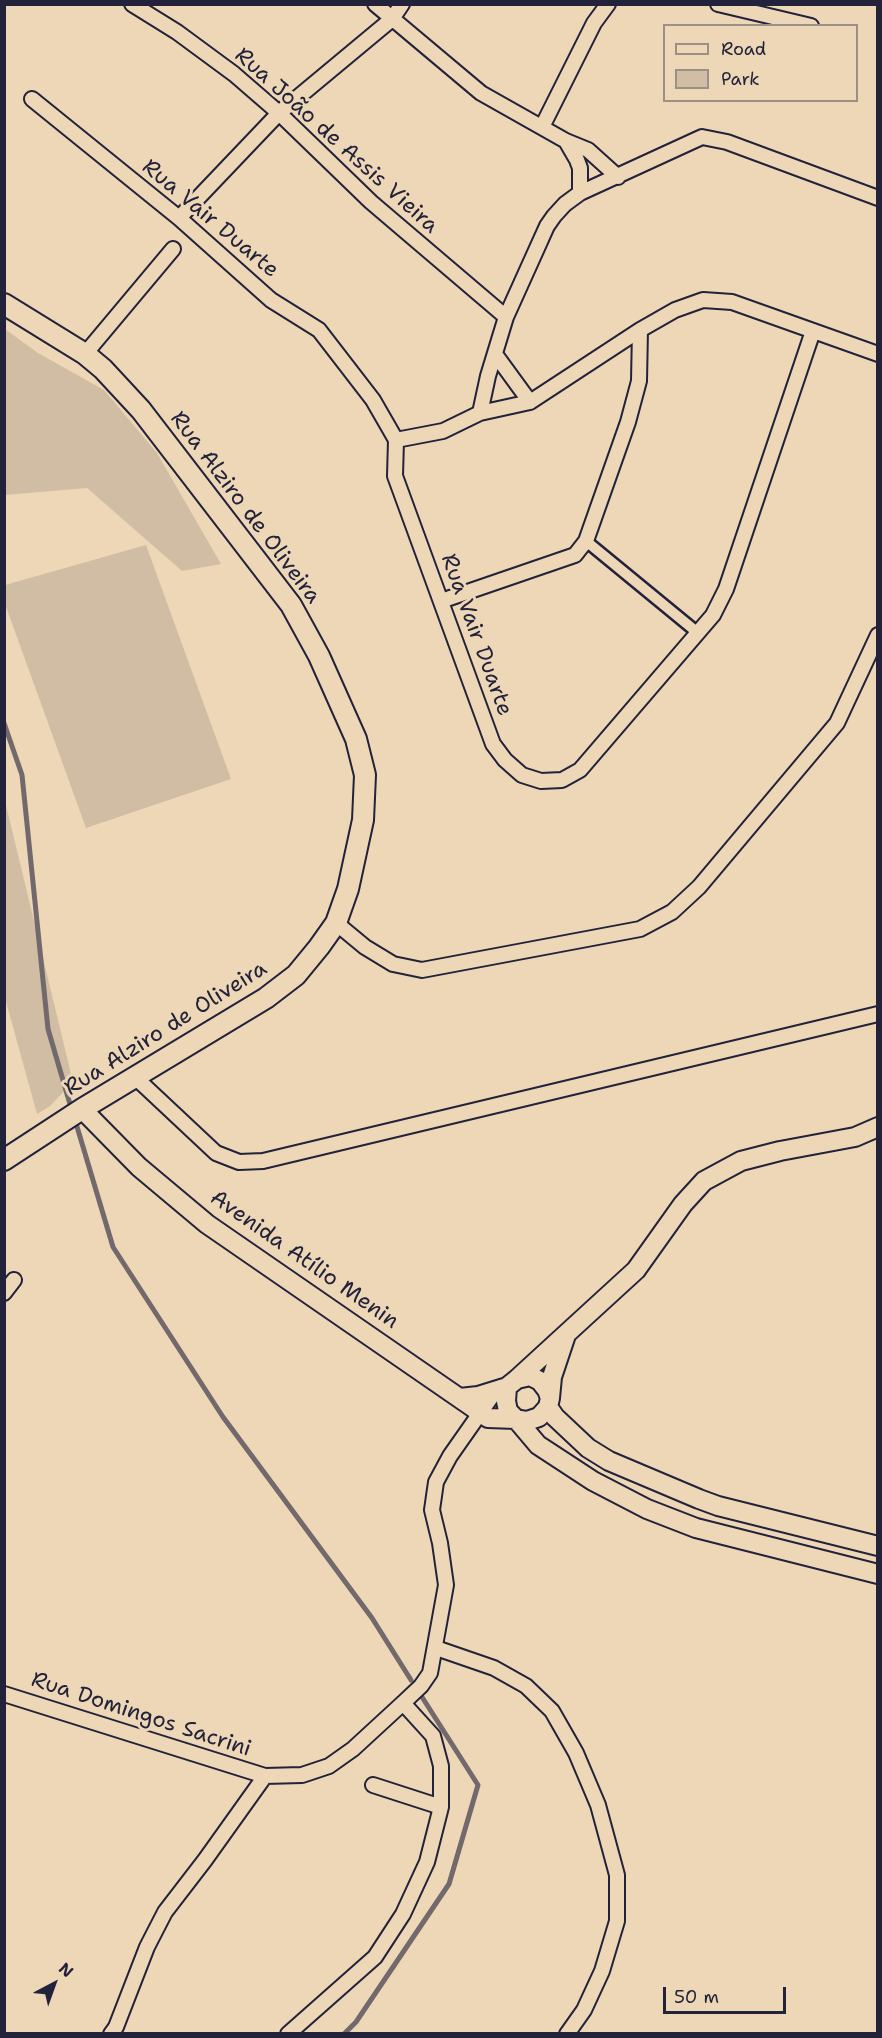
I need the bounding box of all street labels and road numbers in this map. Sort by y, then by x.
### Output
street label: Rua João de Assis Vieira [229,43,443,239]
street label: Rua Vair Duarte [136,154,284,284]
street label: Rua Alziro de Oliveira [164,407,326,609]
street label: Rua Vair Duarte [434,551,518,719]
street label: Rua Alziro de Oliveira [60,956,272,1102]
street label: Avenida Atílio Menin [205,1185,403,1335]
street label: Rua Domingos Sacrini [28,1667,254,1763]

